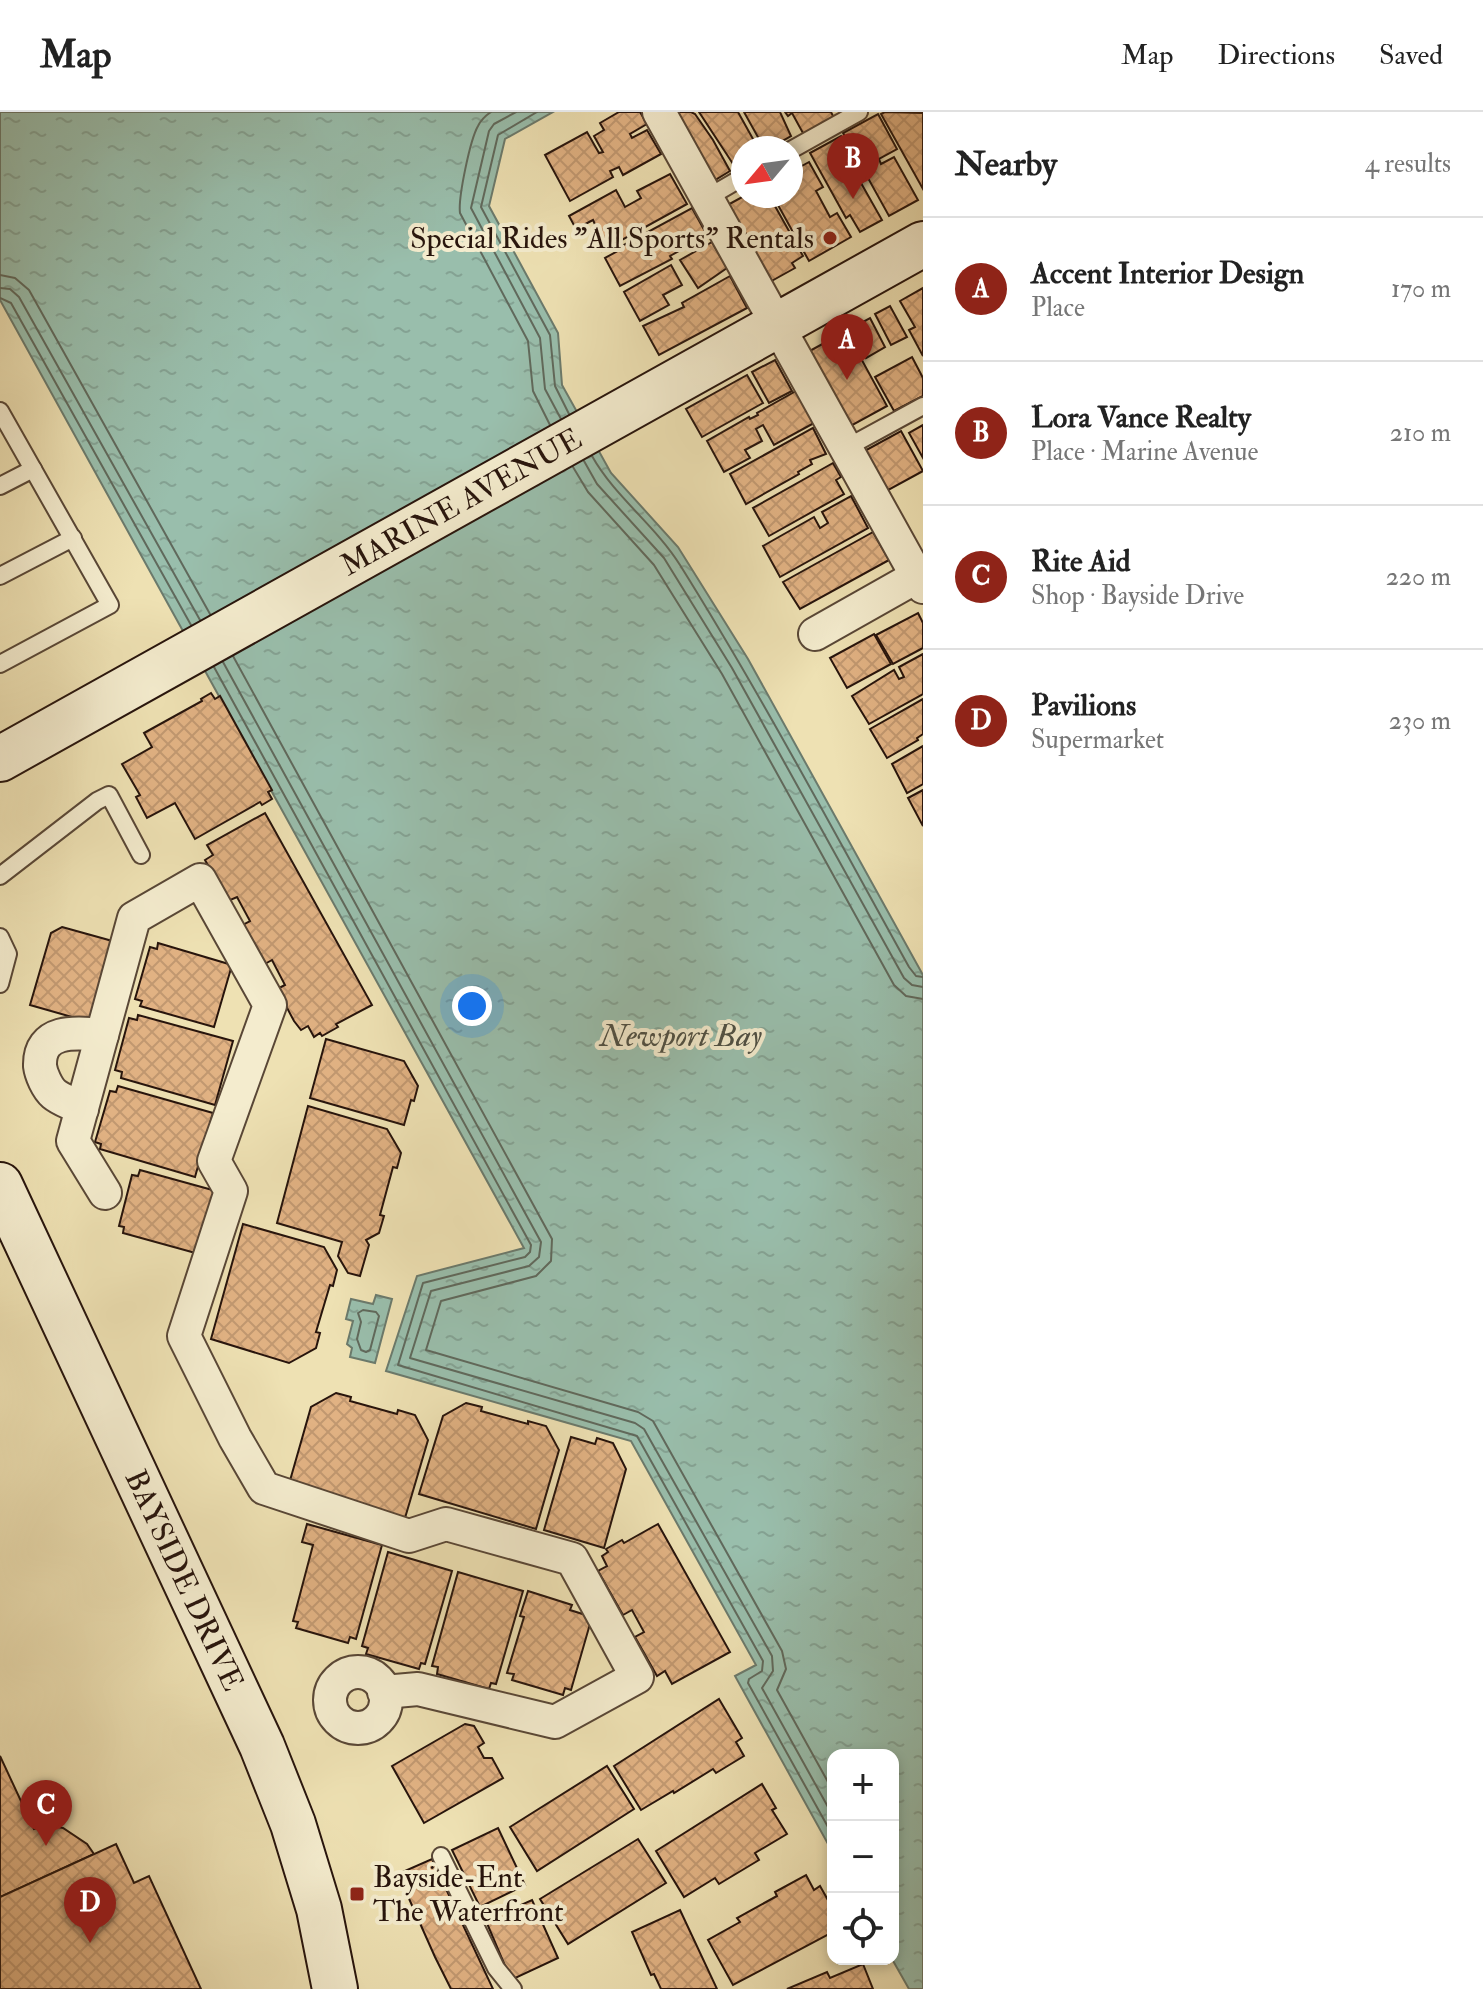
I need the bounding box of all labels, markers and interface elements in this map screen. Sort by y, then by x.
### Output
text: Map [40,31,111,79]
text: Map [1121,38,1174,73]
text: Directions [1218,38,1335,73]
text: Saved [1379,38,1443,73]
pin: B [827,133,879,199]
north arrow [731,136,803,208]
text: Nearby [955,143,1057,186]
text: 4 results [1365,148,1451,180]
place label: Special Rides "All Sports" Rentals [410,220,814,257]
marker: Special Rides "All Sports" Rentals [821,229,839,247]
text: Accent Interior Design [1031,255,1304,292]
text: A [973,273,989,305]
text: 170 m [1391,273,1451,305]
text: Place [1031,292,1085,324]
pin: A [821,314,873,380]
text: Lora Vance Realty [1031,399,1251,436]
text: B [972,417,990,449]
text: 210 m [1390,417,1451,449]
street label: MARINE AVENUE [334,420,588,584]
text: Place · Marine Avenue [1031,436,1258,468]
text: Rite Aid [1031,543,1131,580]
text: C [971,561,991,593]
text: 220 m [1386,561,1451,593]
text: Shop · Bayside Drive [1031,580,1244,612]
text: Pavilions [1031,687,1136,724]
text: D [970,705,992,737]
text: 230 m [1389,705,1451,737]
text: Supermarket [1031,724,1164,756]
your location [452,986,492,1026]
water label: Newport Bay [598,1016,762,1056]
street label: BAYSIDE DRIVE [117,1464,252,1696]
map controls [827,1749,899,1965]
button: + [827,1749,899,1821]
pin: C [20,1780,72,1846]
button: − [827,1821,899,1893]
place label: Bayside-Ent The Waterfront [373,1859,564,1930]
pin: D [64,1877,116,1943]
marker: Bayside-Ent The Waterfront [348,1885,366,1903]
button: locate [827,1893,899,1965]

